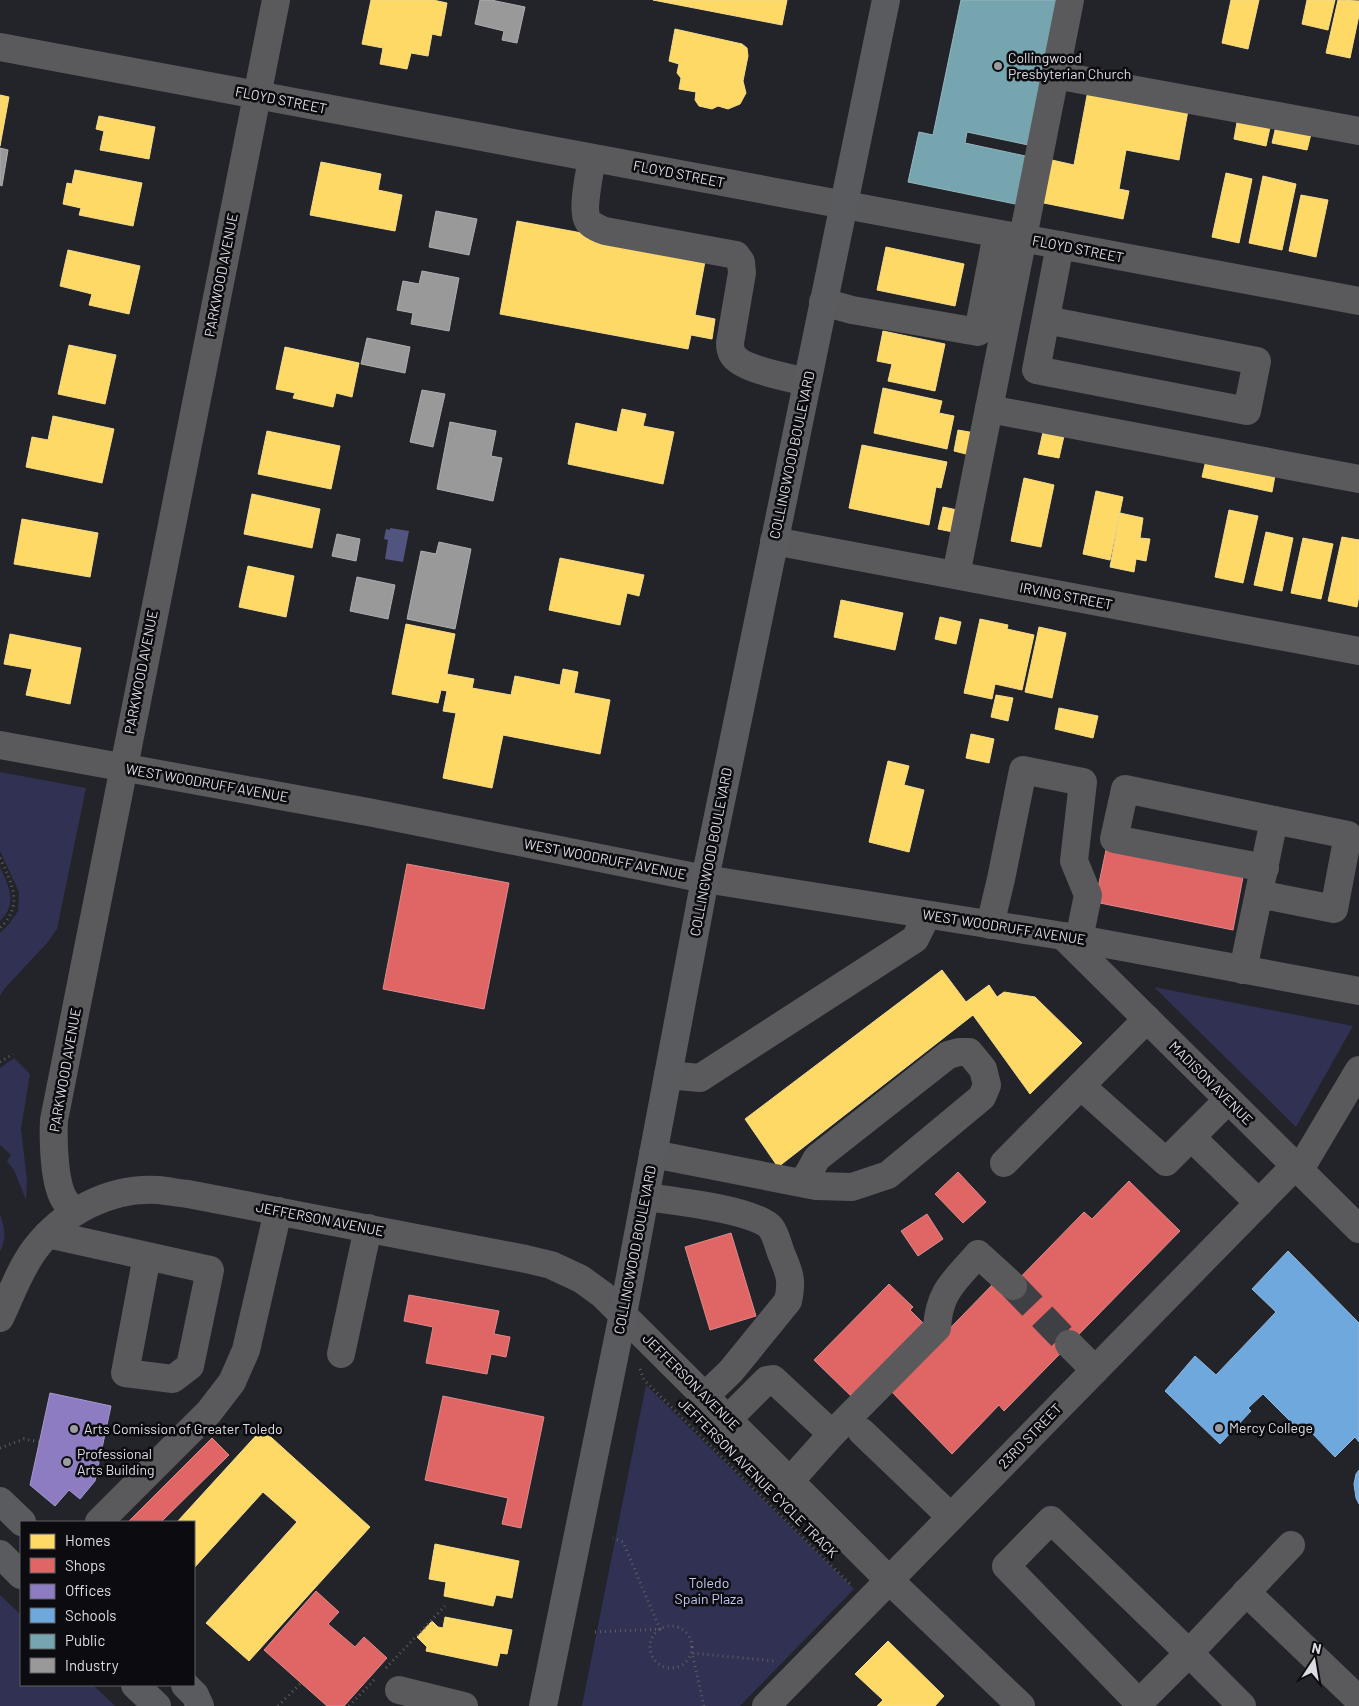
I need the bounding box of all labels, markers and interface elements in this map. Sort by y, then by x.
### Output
place label: Collingwood Presbyterian Church [1008,49,1131,82]
marker: Collingwood Presbyterian Church [992,60,1004,72]
street label: FLOYD STREET [234,82,328,117]
street label: FLOYD STREET [632,156,726,191]
street label: PARKWOOD AVENUE [200,212,241,338]
street label: FLOYD STREET [1031,231,1125,266]
street label: COLLINGWOOD BOULEVARD [765,369,818,540]
street label: IRVING STREET [1018,578,1114,613]
street label: PARKWOOD AVENUE [120,609,161,735]
street label: WEST WOODRUFF AVENUE [124,760,290,805]
street label: COLLINGWOOD BOULEVARD [686,766,735,938]
street label: WEST WOODRUFF AVENUE [523,834,688,883]
street label: WEST WOODRUFF AVENUE [921,905,1087,948]
street label: PARKWOOD AVENUE [45,1006,84,1133]
street label: MADISON AVENUE [1166,1037,1257,1128]
street label: COLLINGWOOD BOULEVARD [610,1164,659,1336]
street label: JEFFERSON AVENUE [255,1198,386,1239]
street label: JEFFERSON AVENUE [639,1330,743,1434]
street label: JEFFERSON AVENUE CYCLE TRACK [675,1394,842,1561]
street label: 23RD STREET [994,1400,1065,1472]
place label: Mercy College [1229,1419,1313,1436]
place label: Arts Comission of Greater Toledo [84,1420,283,1437]
marker: Mercy College [1213,1422,1225,1434]
marker: Arts Comission of Greater Toledo [68,1423,80,1435]
place label: Professional Arts Building [77,1445,155,1478]
marker: Professional Arts Building [61,1456,73,1468]
legend [20,1521,195,1686]
text: Homes [65,1531,110,1549]
text: Shops [65,1556,105,1574]
park label: Toledo Spain Plaza [674,1574,744,1607]
text: Offices [65,1581,111,1599]
text: Schools [65,1606,117,1624]
text: Public [65,1631,105,1649]
north arrow [1289,1636,1339,1686]
text: N [1310,1639,1323,1657]
text: Industry [65,1656,119,1674]

